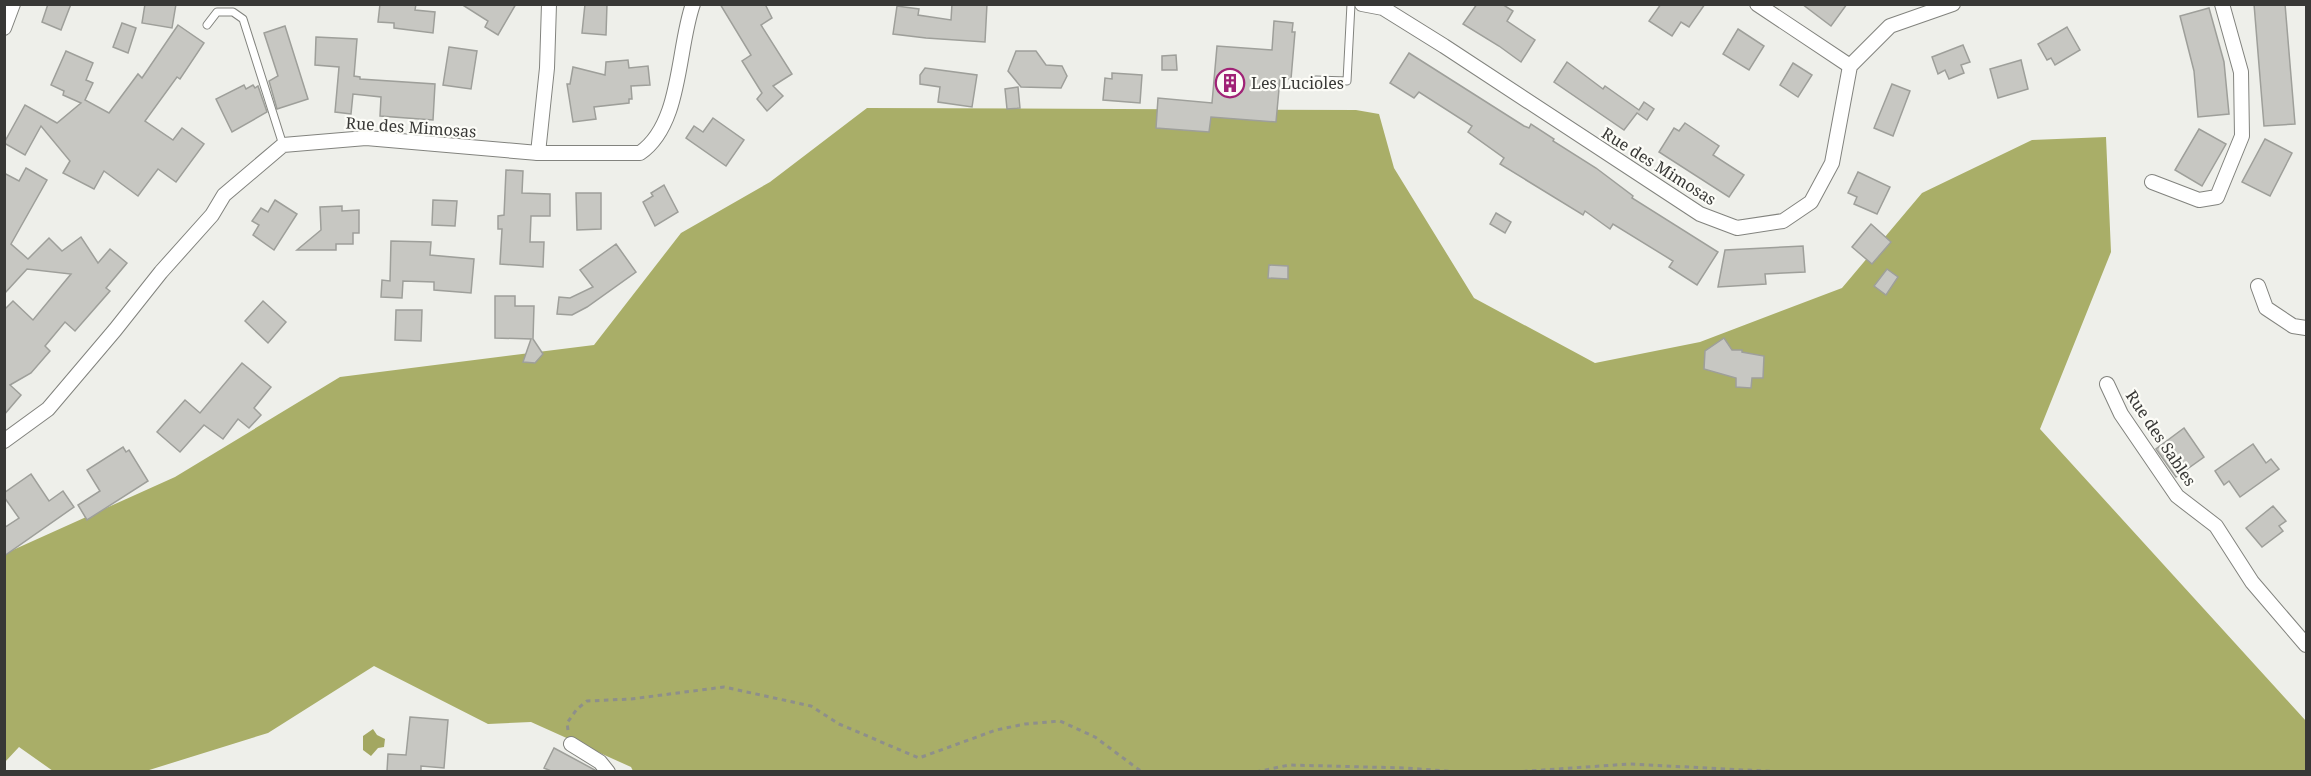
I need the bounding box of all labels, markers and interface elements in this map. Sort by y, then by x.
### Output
building icon: Les Lucioles [1214,67,1246,99]
place label: Les Lucioles [1251,72,1344,94]
street label: Rue des Mimosas [345,111,477,143]
street label: Rue des Mimosas [1598,122,1720,210]
street label: Rue des Sables [2121,386,2201,490]

